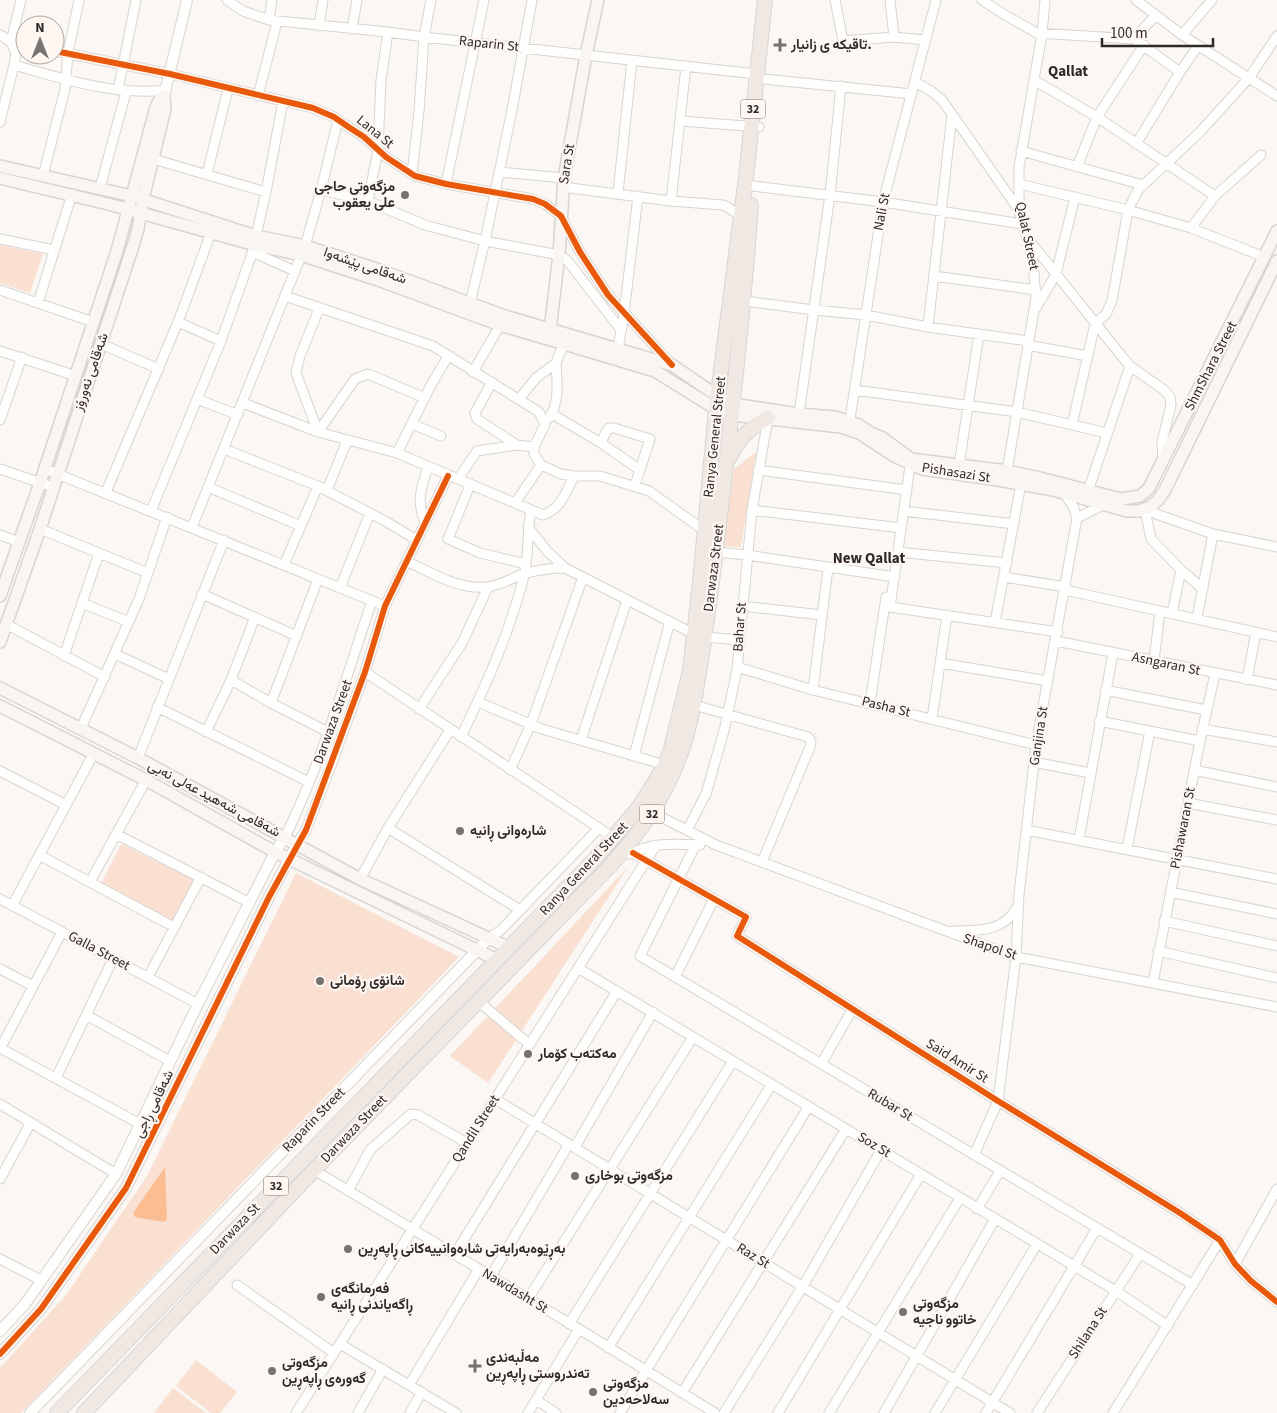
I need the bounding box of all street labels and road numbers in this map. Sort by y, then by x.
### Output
street label: Raparin St [458,31,520,57]
road number: 32 [740,100,766,118]
street label: Lana St [352,111,398,154]
street label: Sara St [554,142,580,186]
street label: Nali St [869,191,895,232]
street label: Qalat Street [1010,200,1044,272]
street label: شەقامی پێشەوا [321,242,409,290]
street label: ShmShara Street [1180,317,1242,414]
street label: شەقامی نەورۆز [68,330,114,415]
street label: Ranya General Street [699,375,731,499]
street label: Pishasazi St [920,458,992,488]
street label: Darwaza Street [699,523,729,613]
street label: Bahar St [728,601,752,652]
street label: Asngaran St [1130,647,1202,681]
street label: Darwaza Street [308,677,358,767]
street label: Pasha St [860,691,913,723]
street label: Ganjina St [1024,705,1054,767]
street label: شەقامی شەهید عەلی نەبی [144,756,284,842]
street label: Pishawaran St [1165,785,1201,871]
road number: 32 [640,804,664,824]
street label: Ranya General Street [535,817,633,920]
street label: Galla Street [64,926,134,976]
street label: Shapol St [960,928,1020,966]
street label: Said Amir St [922,1034,993,1088]
street label: شەقامی ڕاجی [129,1067,180,1142]
street label: Raparin Street [278,1083,350,1157]
street label: Rubar St [864,1084,917,1127]
street label: Darwaza Street [316,1090,392,1168]
street label: Qandil Street [447,1091,505,1167]
street label: Soz St [854,1127,895,1163]
road number: 32 [264,1176,288,1196]
street label: Darwaza St [205,1198,265,1259]
street label: Raz St [733,1238,774,1274]
street label: Nawdasht St [478,1263,552,1319]
street label: Shilana St [1064,1303,1112,1363]

